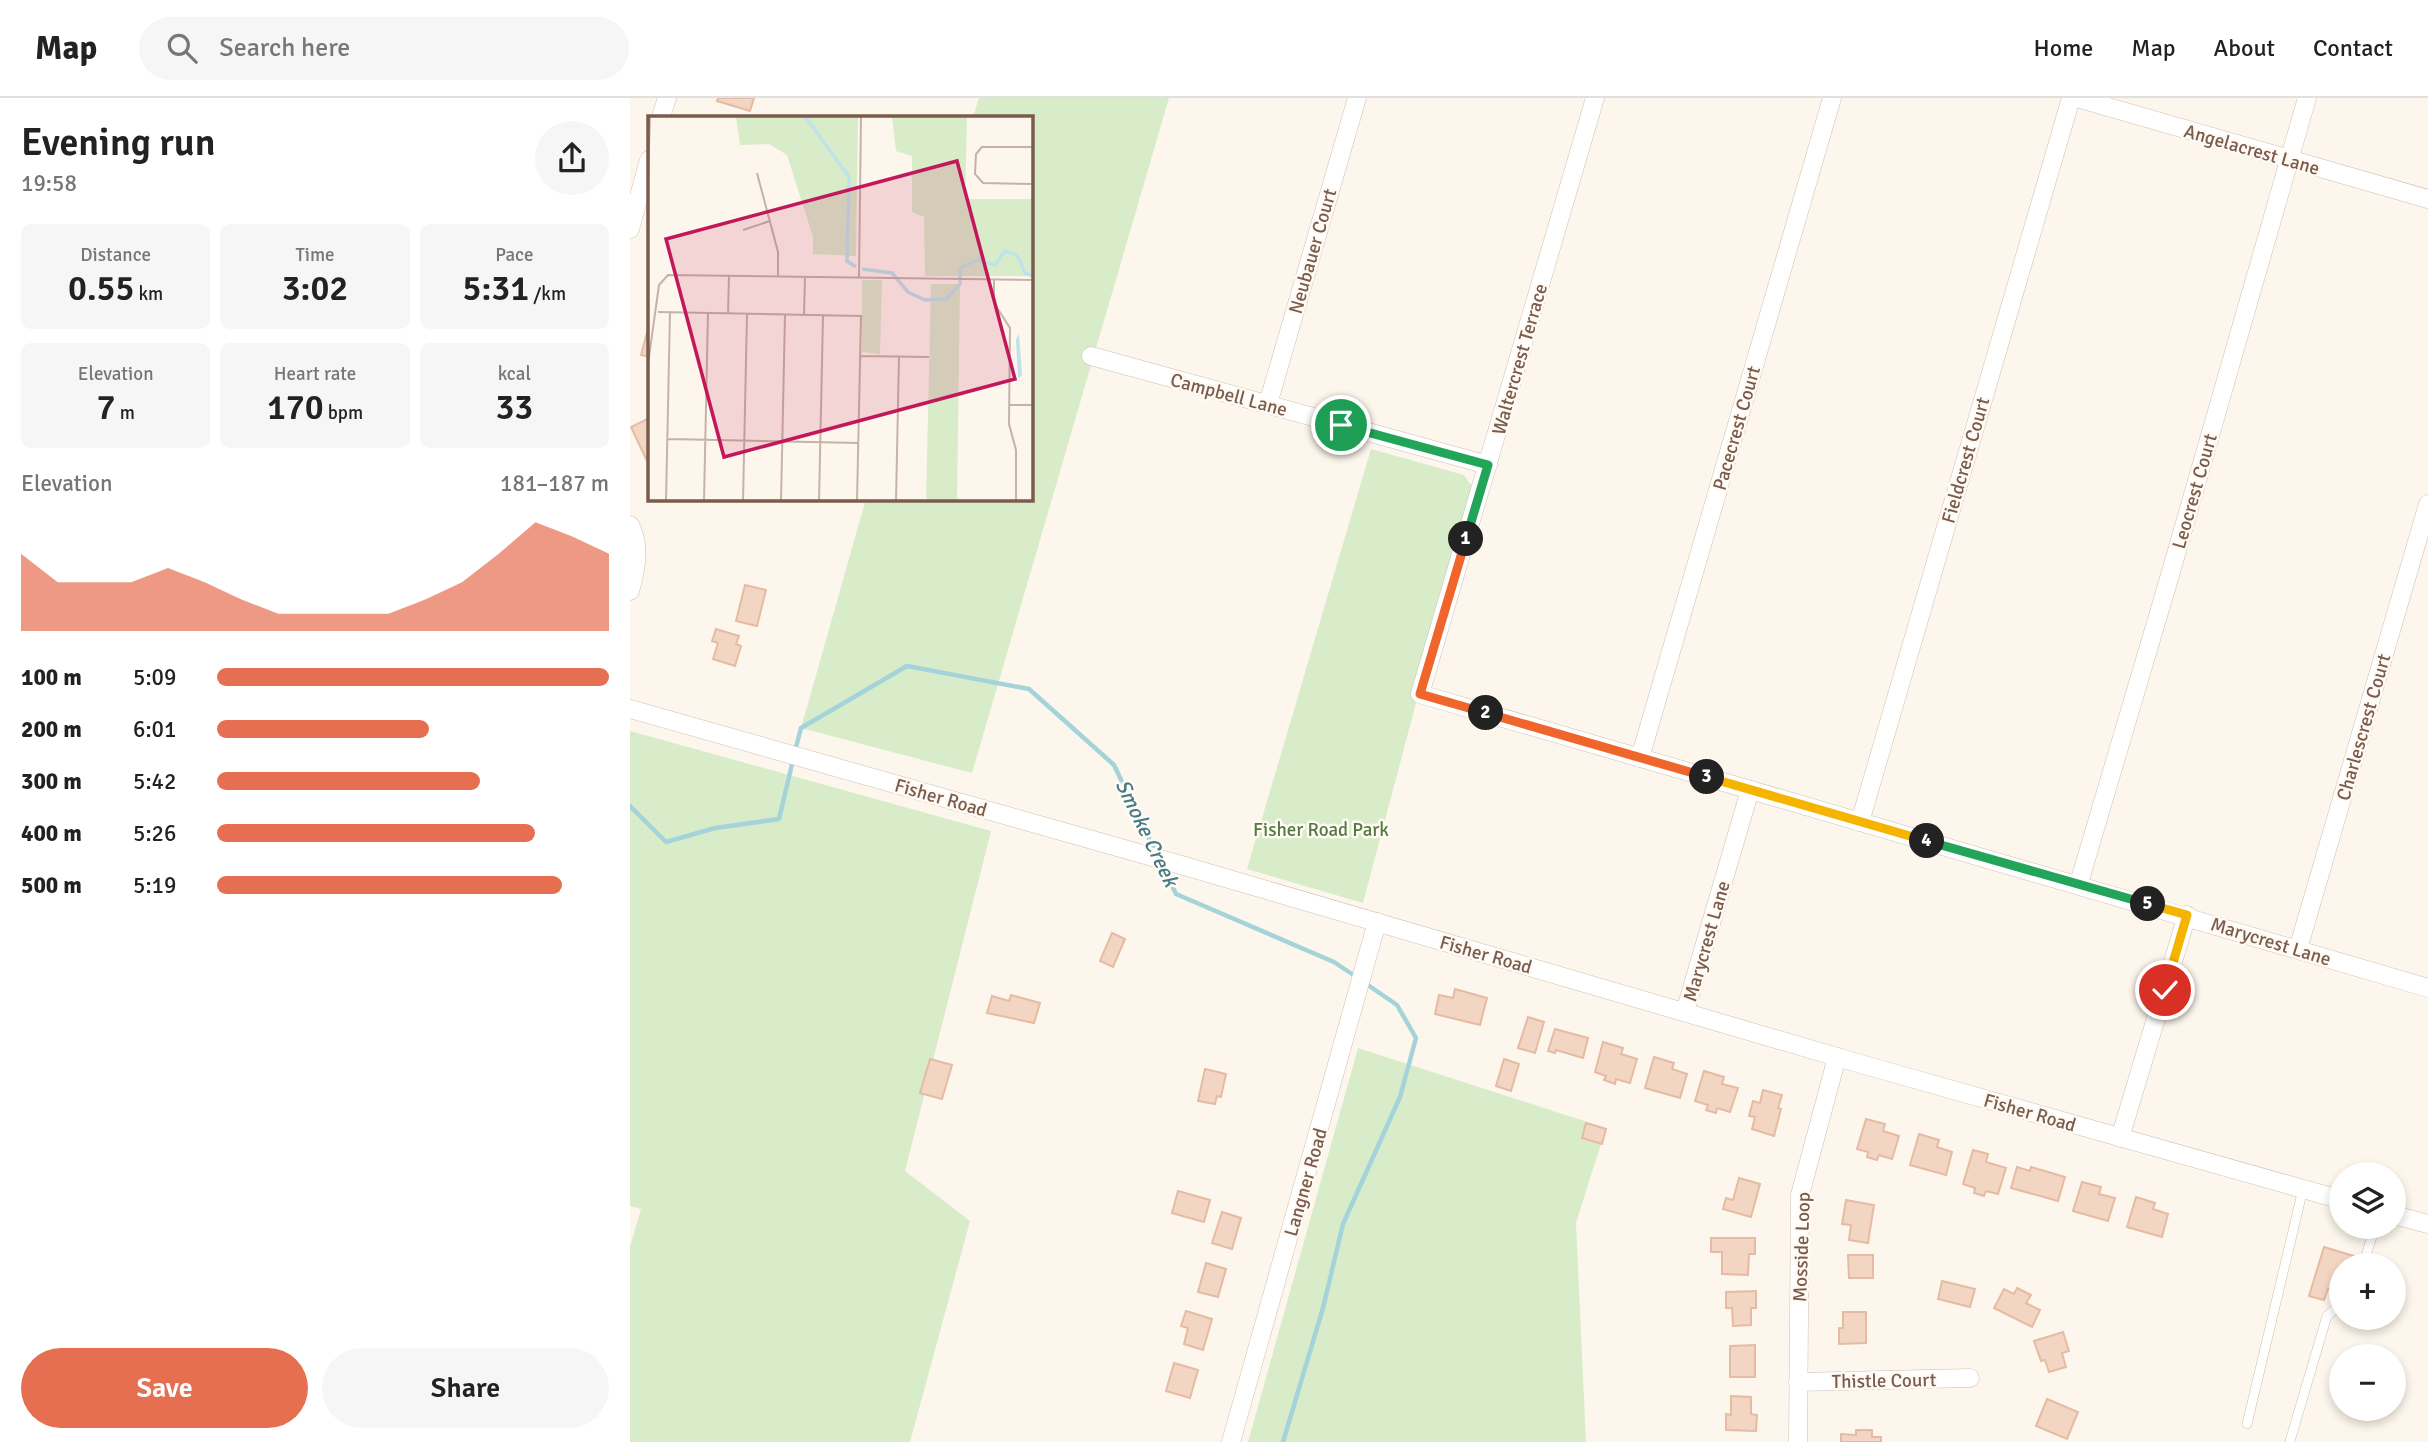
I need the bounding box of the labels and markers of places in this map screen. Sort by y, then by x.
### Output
pin [1311,395,1371,455]
pin: 1 [1448,522,1484,556]
pin: 2 [1468,696,1504,730]
pin: 3 [1690,760,1724,794]
pin: 4 [1910,824,1944,858]
pin: 5 [2130,886,2166,922]
pin [2135,960,2195,1020]

